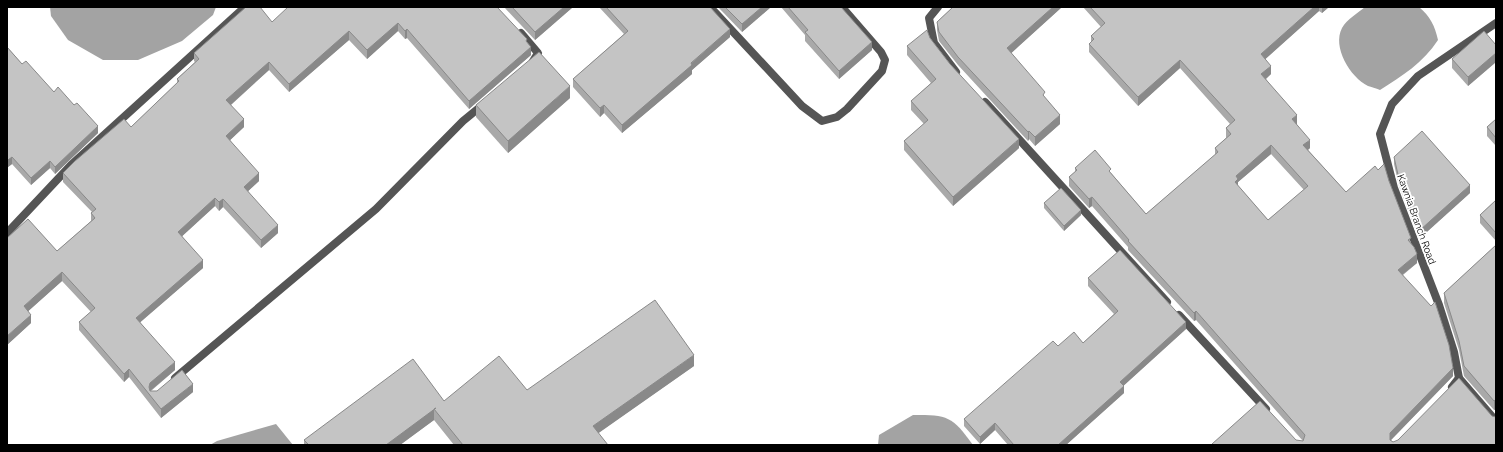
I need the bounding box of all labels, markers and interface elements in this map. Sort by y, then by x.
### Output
street label: Kawnia Branch Road [1395,173,1438,266]

